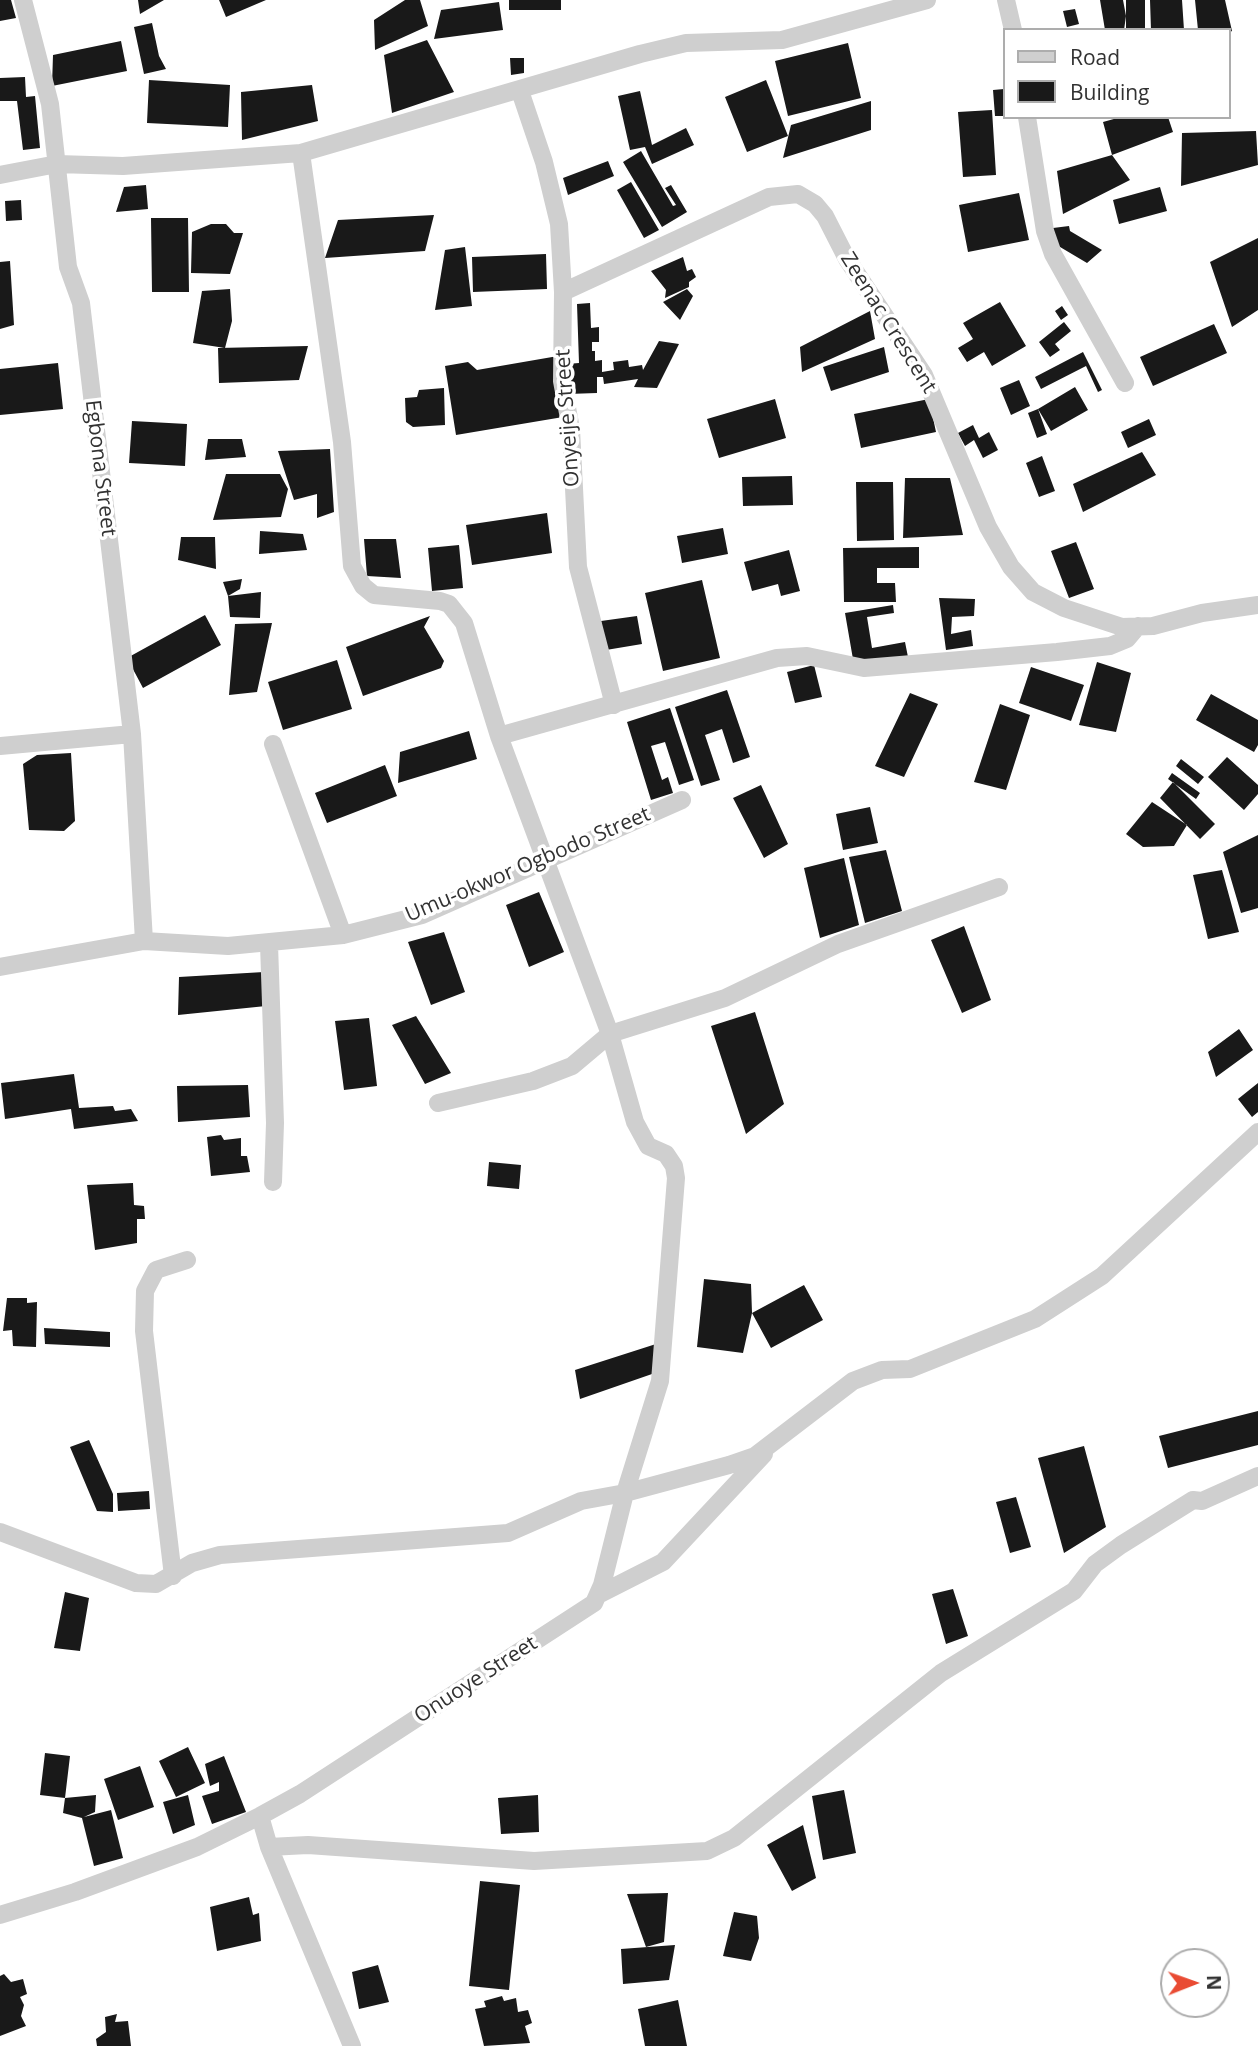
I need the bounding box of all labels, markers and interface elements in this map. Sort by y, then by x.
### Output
legend [1002,28,1230,119]
text: Road [1070,43,1120,71]
text: Building [1070,78,1149,106]
street label: Zeenac Crescent [835,248,941,398]
street label: Onyeije Street [551,348,585,488]
street label: Egbona Street [79,398,121,538]
street label: Umu-okwor Ogbodo Street [402,802,654,928]
street label: Onuoye Street [410,1631,542,1729]
north arrow [1160,1948,1230,2018]
text: N [1201,1975,1227,1991]

